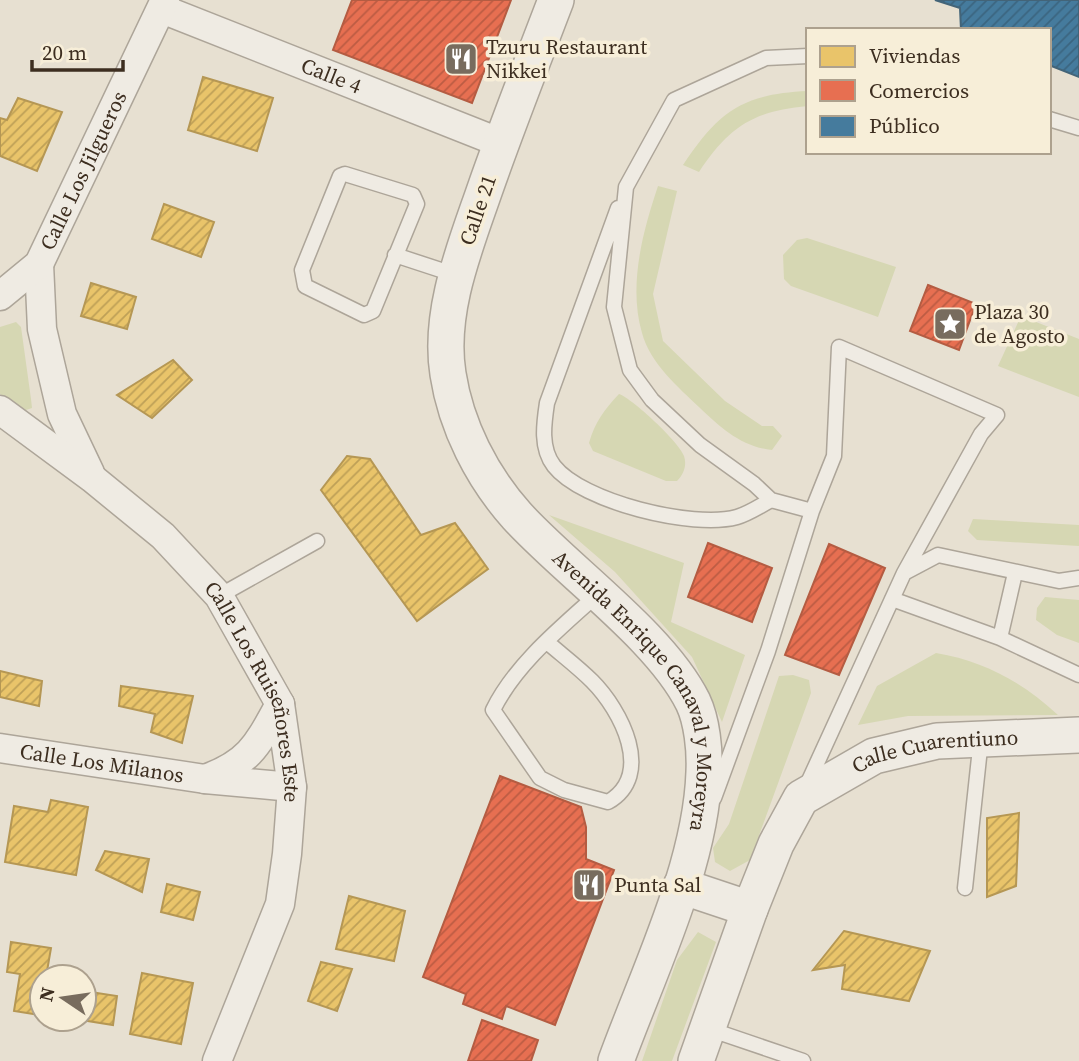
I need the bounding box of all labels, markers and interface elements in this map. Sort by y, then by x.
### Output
scale bar [32,28,122,72]
legend [806,28,1051,154]
place label: Tzuru Restaurant Nikkei [486,32,647,85]
text: 20 m [42,38,87,67]
restaurant icon: Tzuru Restaurant Nikkei [442,40,480,78]
text: Viviendas [869,41,960,70]
street label: Calle 4 [297,50,366,101]
text: Comercios [869,76,969,105]
street label: Calle Los Jilgueros [33,86,134,255]
text: Público [869,111,940,140]
street label: Calle 21 [452,171,503,249]
place label: Plaza 30 de Agosto [974,297,1065,350]
place icon: Plaza 30 de Agosto [931,305,969,343]
street label: Avenida Enrique Canaval y Moreyra [546,543,719,834]
street label: Calle Los Ruiseñores Este [198,574,307,804]
street label: Calle Cuarentiuno [846,723,1019,780]
street label: Calle Los Milanos [18,736,186,790]
restaurant icon: Punta Sal [570,866,608,904]
place label: Punta Sal [614,870,701,899]
north arrow [28,963,98,1033]
text: N [32,984,61,1004]

